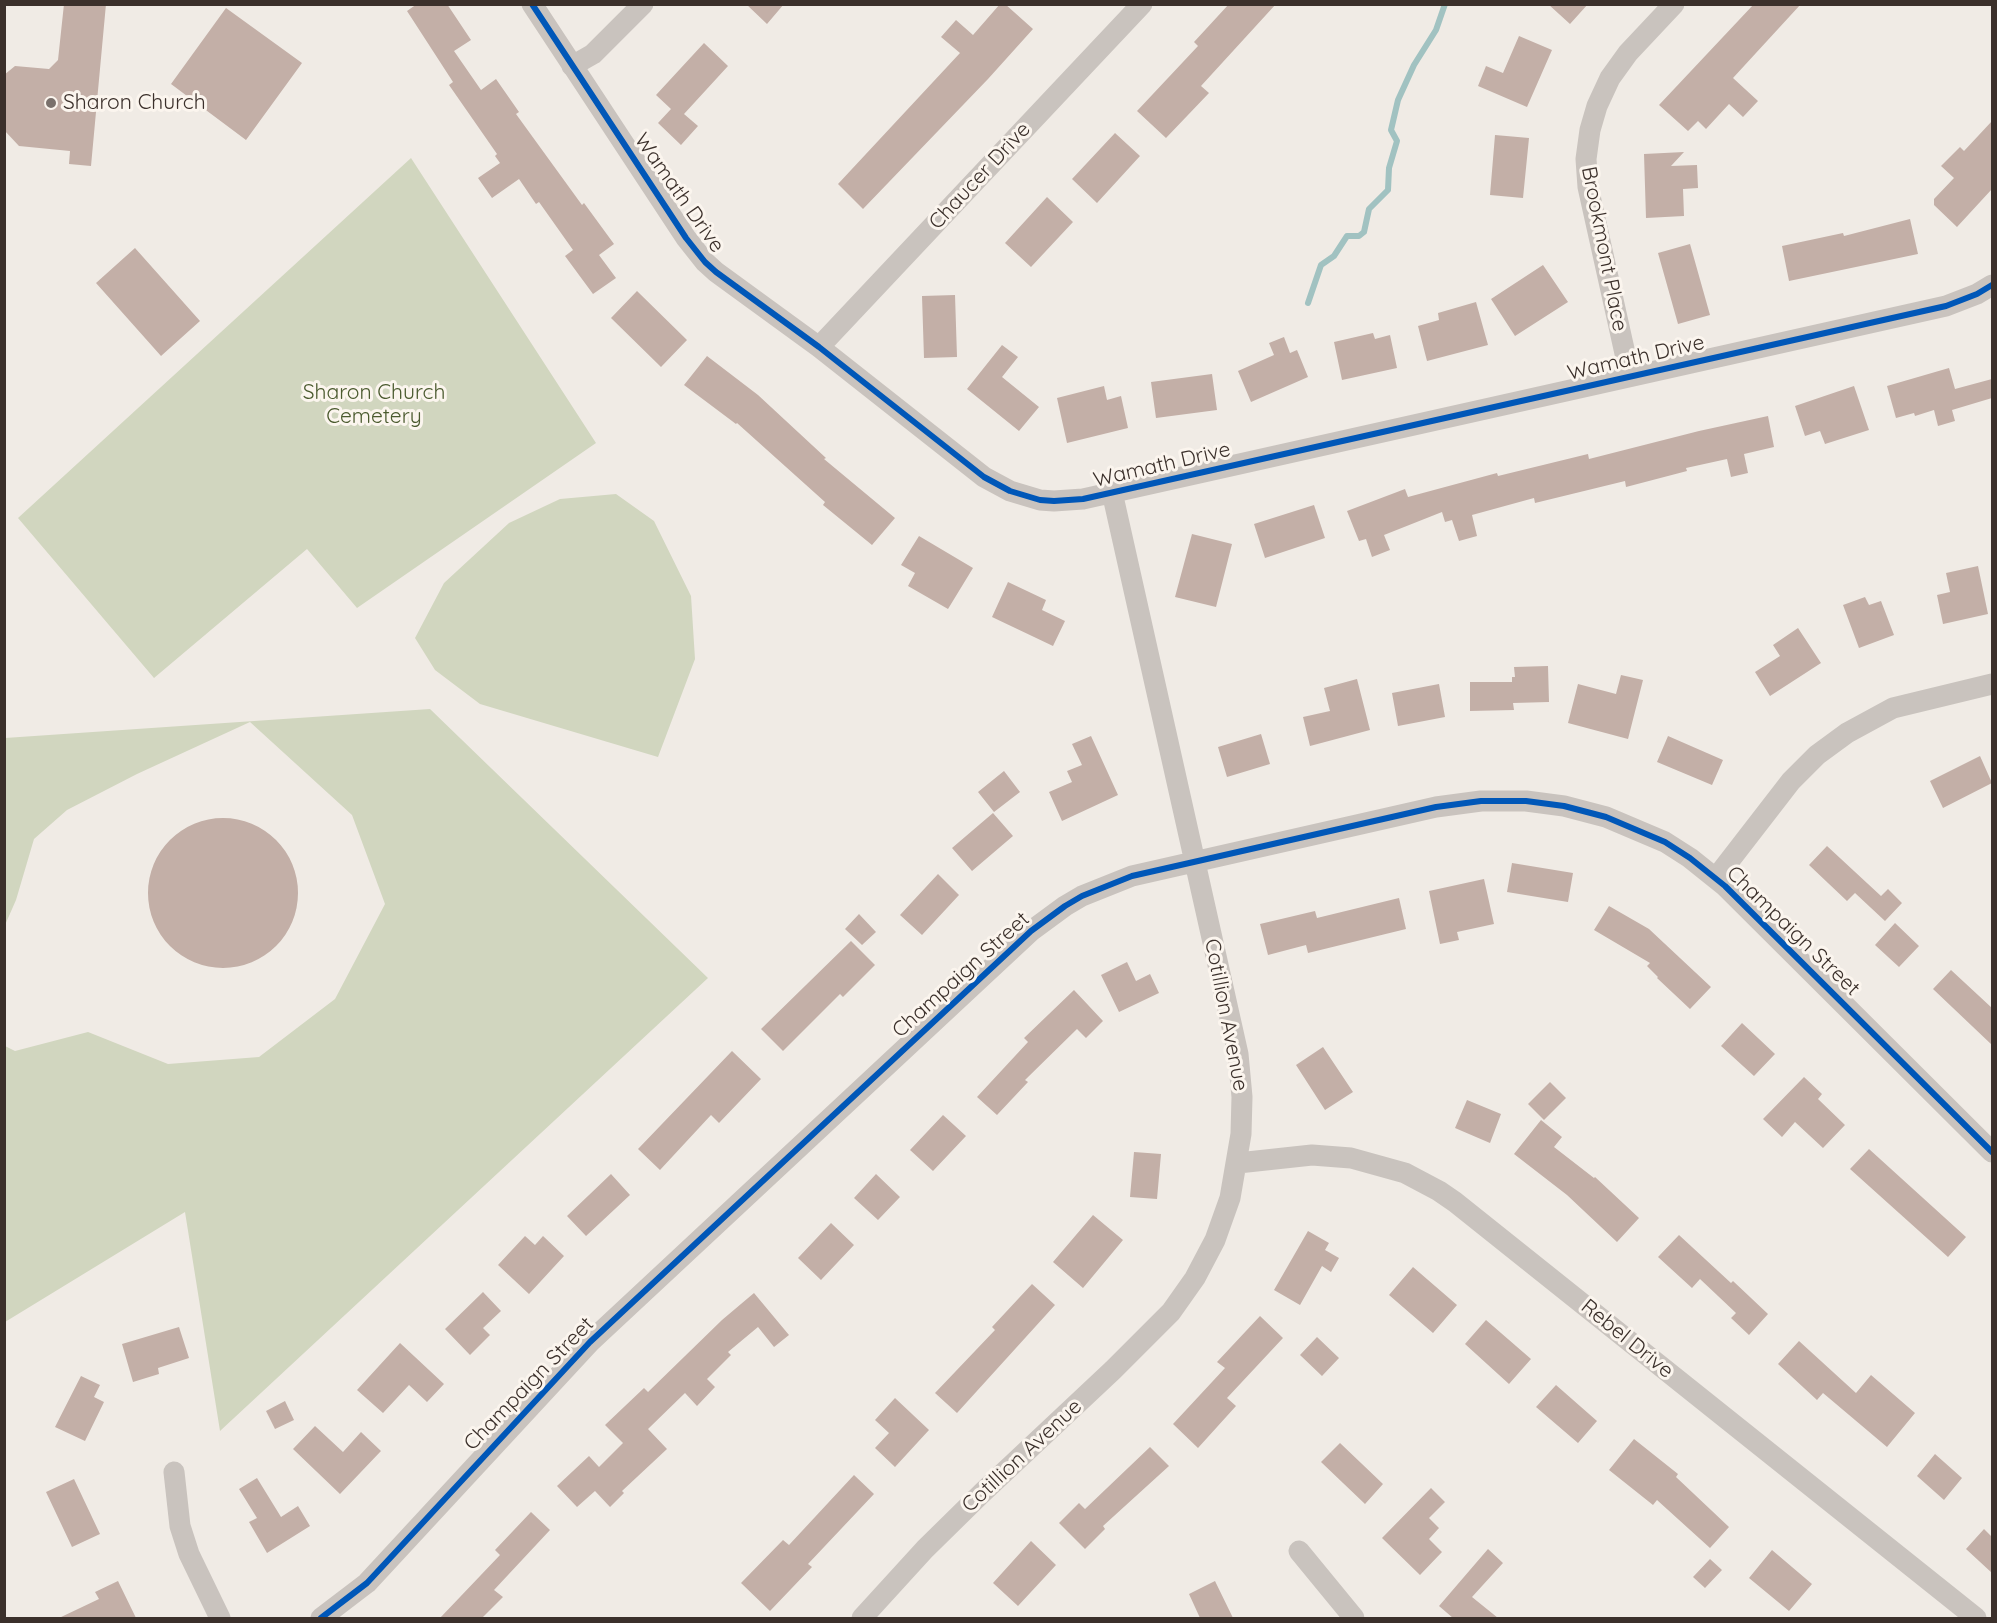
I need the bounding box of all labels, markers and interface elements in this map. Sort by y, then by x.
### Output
place label: Sharon Church [63,90,206,116]
marker: Sharon Church [44,96,58,110]
street label: Chaucer Drive [924,117,1036,235]
street label: Wamath Drive [629,128,729,258]
street label: Brookmont Place [1576,164,1632,334]
street label: Wamath Drive [1565,330,1707,386]
park label: Sharon Church Cemetery [303,380,445,430]
street label: Wamath Drive [1091,437,1233,493]
street label: Champaign Street [1721,861,1865,1001]
street label: Champaign Street [887,907,1035,1043]
street label: Cotillion Avenue [1199,937,1253,1093]
street label: Rebel Drive [1576,1294,1678,1384]
street label: Champaign Street [459,1312,599,1456]
street label: Cotillion Avenue [957,1394,1087,1518]

